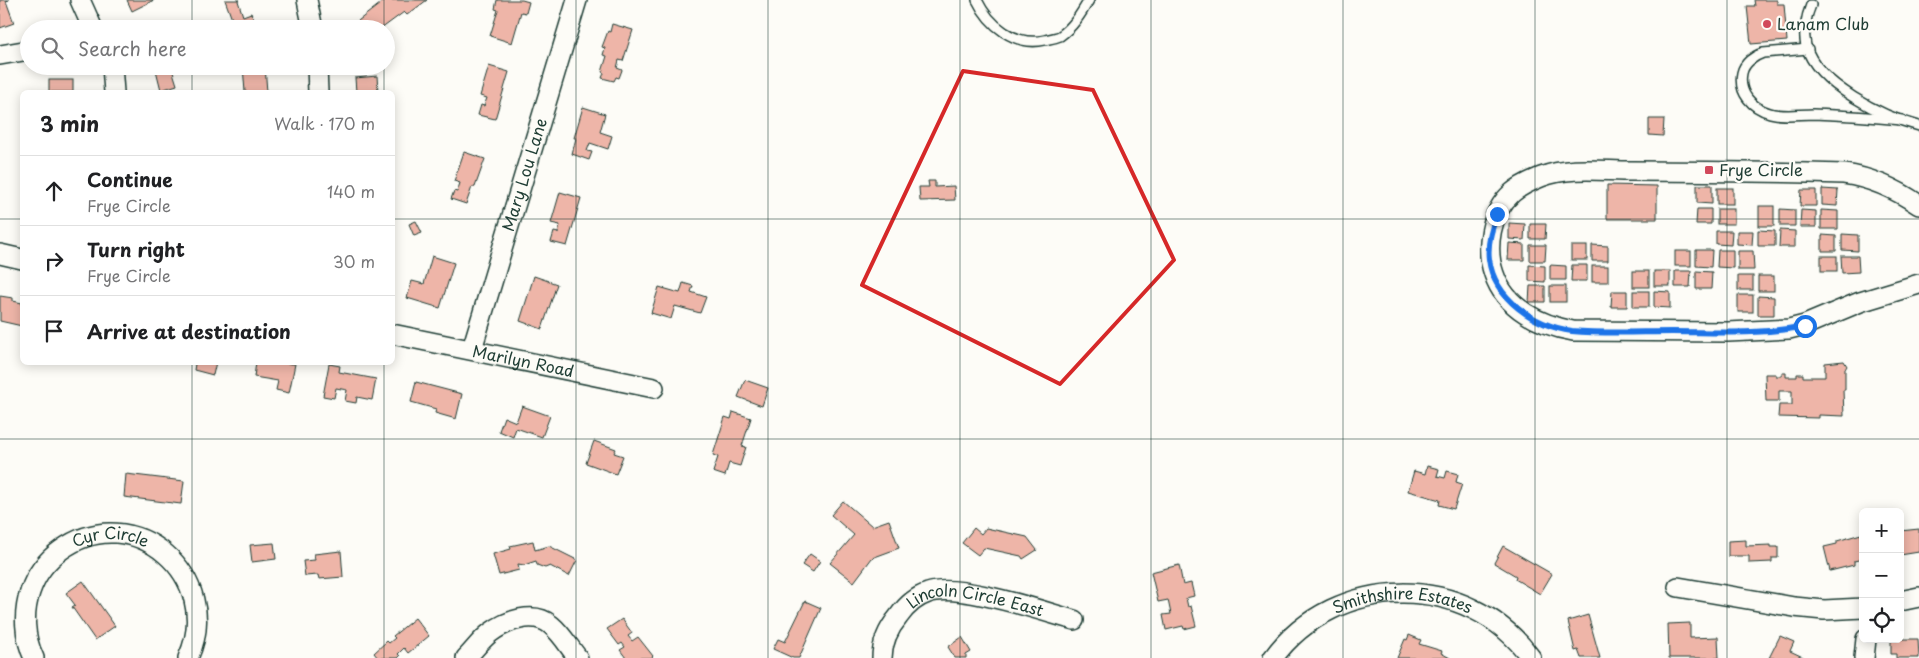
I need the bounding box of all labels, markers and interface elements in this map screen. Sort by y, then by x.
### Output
place label: Lanam Club [1777,11,1869,35]
marker: Lanam Club [1761,18,1773,30]
search box [20,20,395,75]
icon: search [38,34,66,62]
text: Search here [78,34,187,62]
text: 3 min [40,107,99,139]
text: Walk · 170 m [274,111,375,135]
street label: Mary Lou Lane [495,115,552,234]
place label: Frye Circle [1719,157,1803,181]
marker: Frye Circle [1703,164,1715,176]
text: Continue [87,165,173,193]
icon: ahead [40,177,68,205]
text: 140 m [327,179,375,203]
text: Frye Circle [87,193,171,217]
route end [1486,203,1509,226]
text: Turn right [87,235,185,263]
icon: right [40,247,68,275]
text: 30 m [333,249,375,273]
text: Frye Circle [87,263,171,287]
route start [1794,315,1817,338]
icon: arrive [40,317,68,345]
text: Arrive at destination [87,317,291,345]
street label: Marilyn Road [471,338,576,382]
map controls [1859,508,1904,643]
button: + [1859,508,1904,553]
street label: Cyr Circle [67,520,154,552]
button: − [1859,553,1904,598]
text: Lincoln Circle East [900,577,1047,621]
text: Smithshire Estates [1328,580,1477,619]
button: locate [1859,598,1904,643]
street label: Lincoln Circle East [905,602,1049,624]
street label: Smithshire Estates [1331,602,1473,622]

